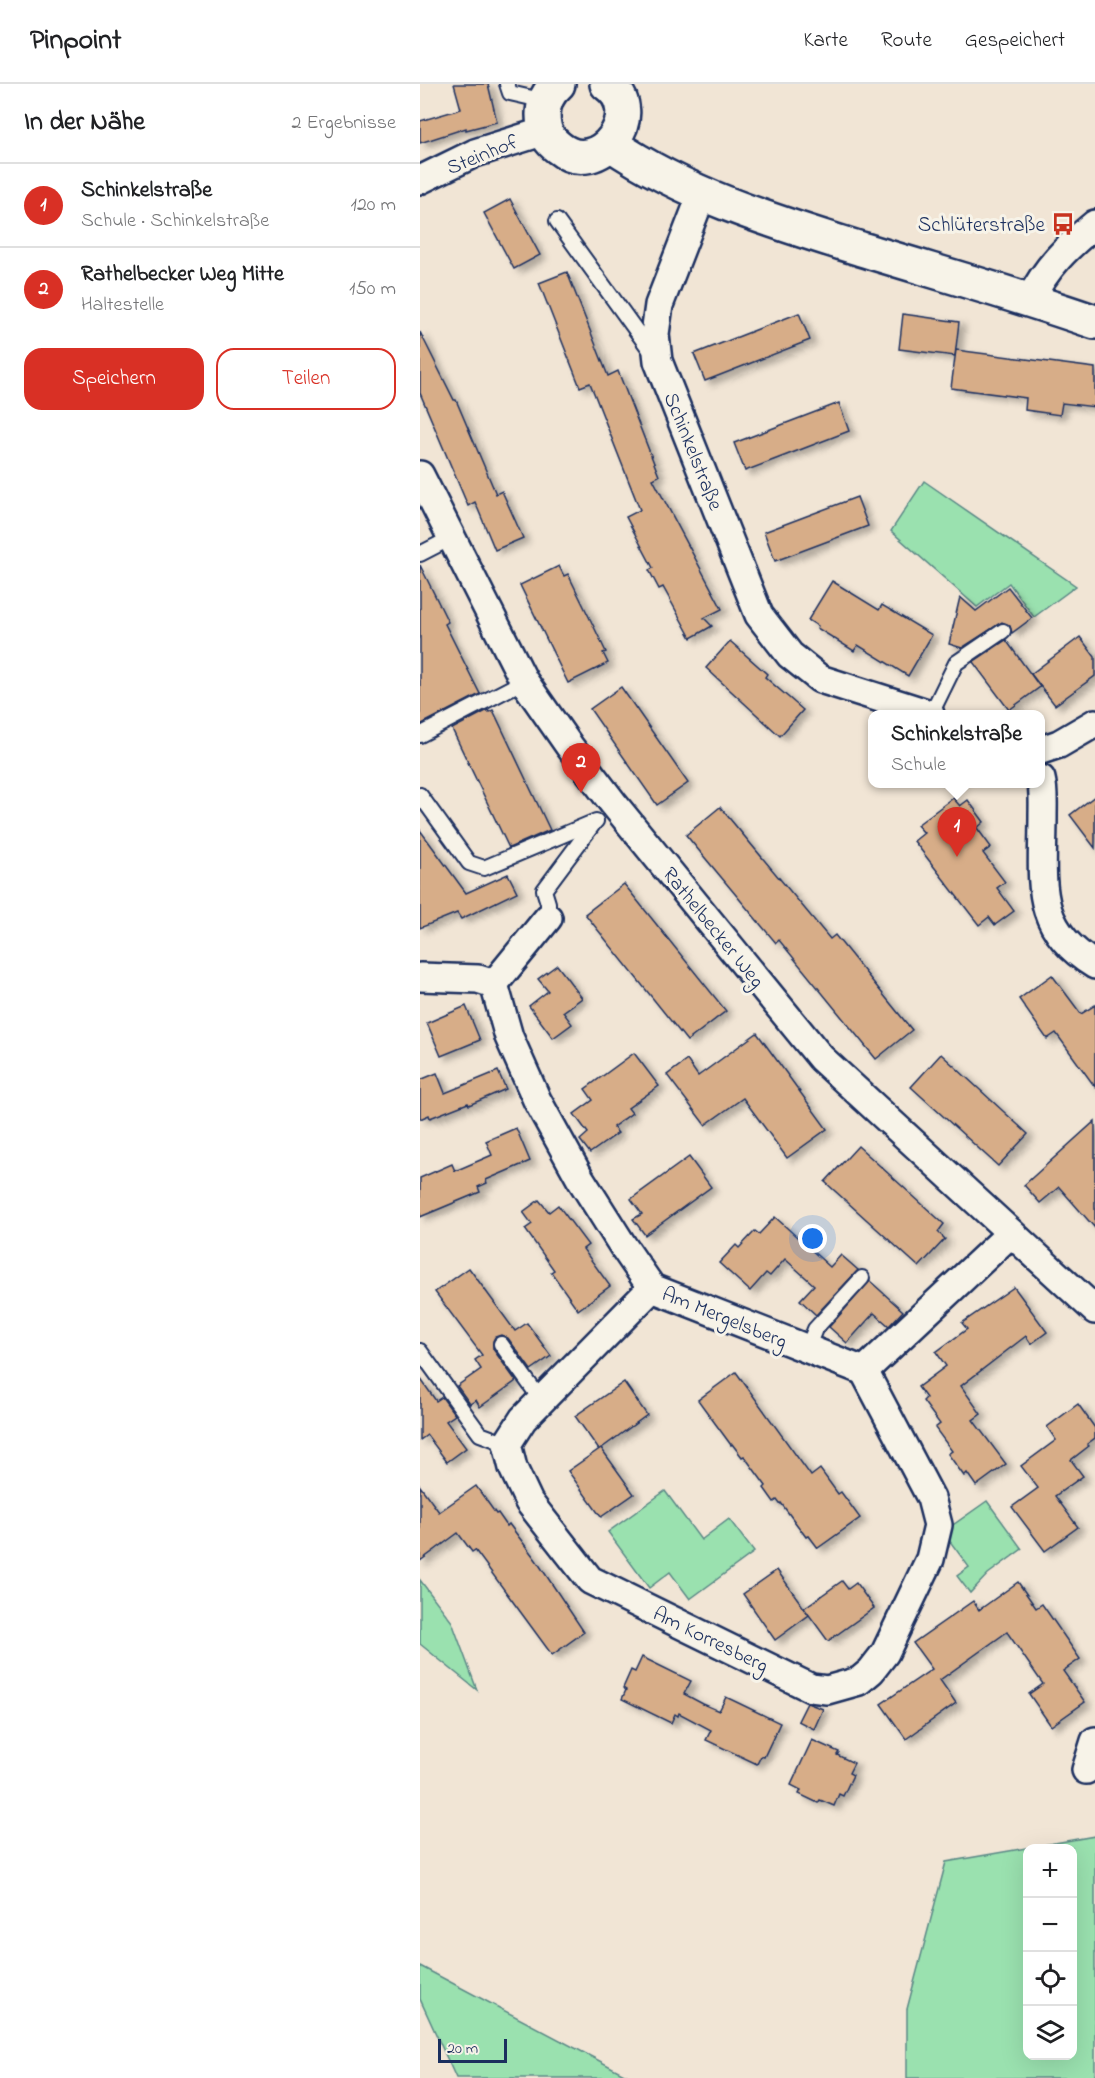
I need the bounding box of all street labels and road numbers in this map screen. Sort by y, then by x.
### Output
street label: Steinhof [442,128,523,184]
street label: Schinkelstraße [655,388,730,516]
street label: Rathelbecker Weg [653,861,771,997]
street label: Am Mergelsberg [656,1280,791,1359]
street label: Am Korresberg [646,1600,773,1684]

